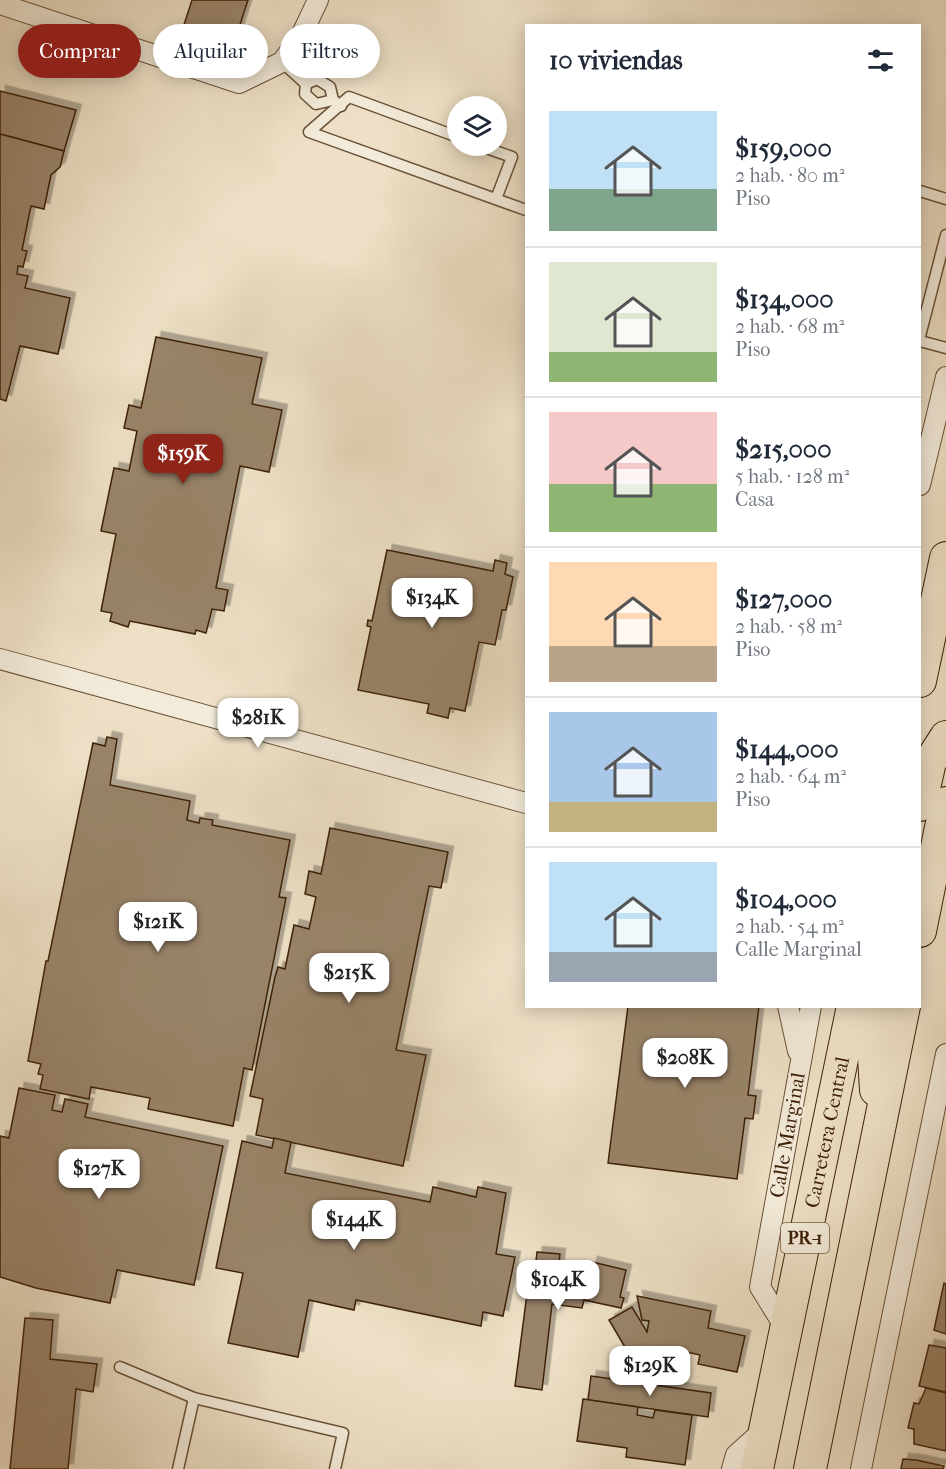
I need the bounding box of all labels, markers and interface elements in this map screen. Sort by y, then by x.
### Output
chip: Comprar [18,24,141,78]
chip: Alquilar [153,24,268,78]
chip: Filtros [280,24,380,78]
icon: filters [864,44,897,77]
text: 10 viviendas [549,45,683,76]
map controls [447,96,507,156]
button: layers [447,96,507,156]
text: $159,000 [735,133,832,164]
icon: home [597,135,669,207]
text: 2 hab. · 80 m² [735,164,845,187]
text: Piso [735,187,771,210]
text: $134,000 [735,284,834,315]
icon: home [597,286,669,358]
text: 2 hab. · 68 m² [735,315,844,338]
text: Piso [735,338,771,361]
pin: $159K [141,434,225,485]
text: $215,000 [735,434,832,465]
icon: home [597,436,669,508]
text: $159K [157,442,209,465]
text: 5 hab. · 128 m² [735,465,849,488]
text: Casa [735,488,774,511]
pin: $134K [390,578,474,629]
text: $127,000 [735,584,832,615]
text: $134K [406,586,458,609]
icon: home [597,586,669,658]
text: 2 hab. · 58 m² [735,615,842,638]
text: Piso [735,638,771,661]
pin: $281K [216,698,300,749]
text: $281K [231,706,285,729]
text: $144,000 [735,734,839,765]
icon: home [597,736,669,808]
text: 2 hab. · 64 m² [735,765,846,788]
text: Piso [735,788,771,811]
text: $104,000 [735,884,837,915]
icon: home [597,886,669,958]
pin: $121K [116,902,200,953]
text: $121K [133,910,183,933]
text: 2 hab. · 54 m² [735,915,844,938]
text: Calle Marginal [735,938,862,961]
pin: $215K [307,953,391,1004]
text: $215K [323,961,375,984]
pin: $208K [643,1038,727,1089]
text: $208K [657,1046,713,1069]
street label: Carretera Central [800,1054,854,1210]
street label: Calle Marginal [765,1070,810,1200]
pin: $127K [57,1149,141,1200]
text: $127K [73,1157,125,1180]
pin: $144K [312,1200,396,1251]
text: $144K [326,1208,382,1231]
road number: PR-1 [781,1223,829,1253]
pin: $104K [516,1260,600,1311]
text: $104K [530,1268,586,1291]
pin: $129K [608,1346,692,1397]
text: $129K [623,1354,677,1377]

